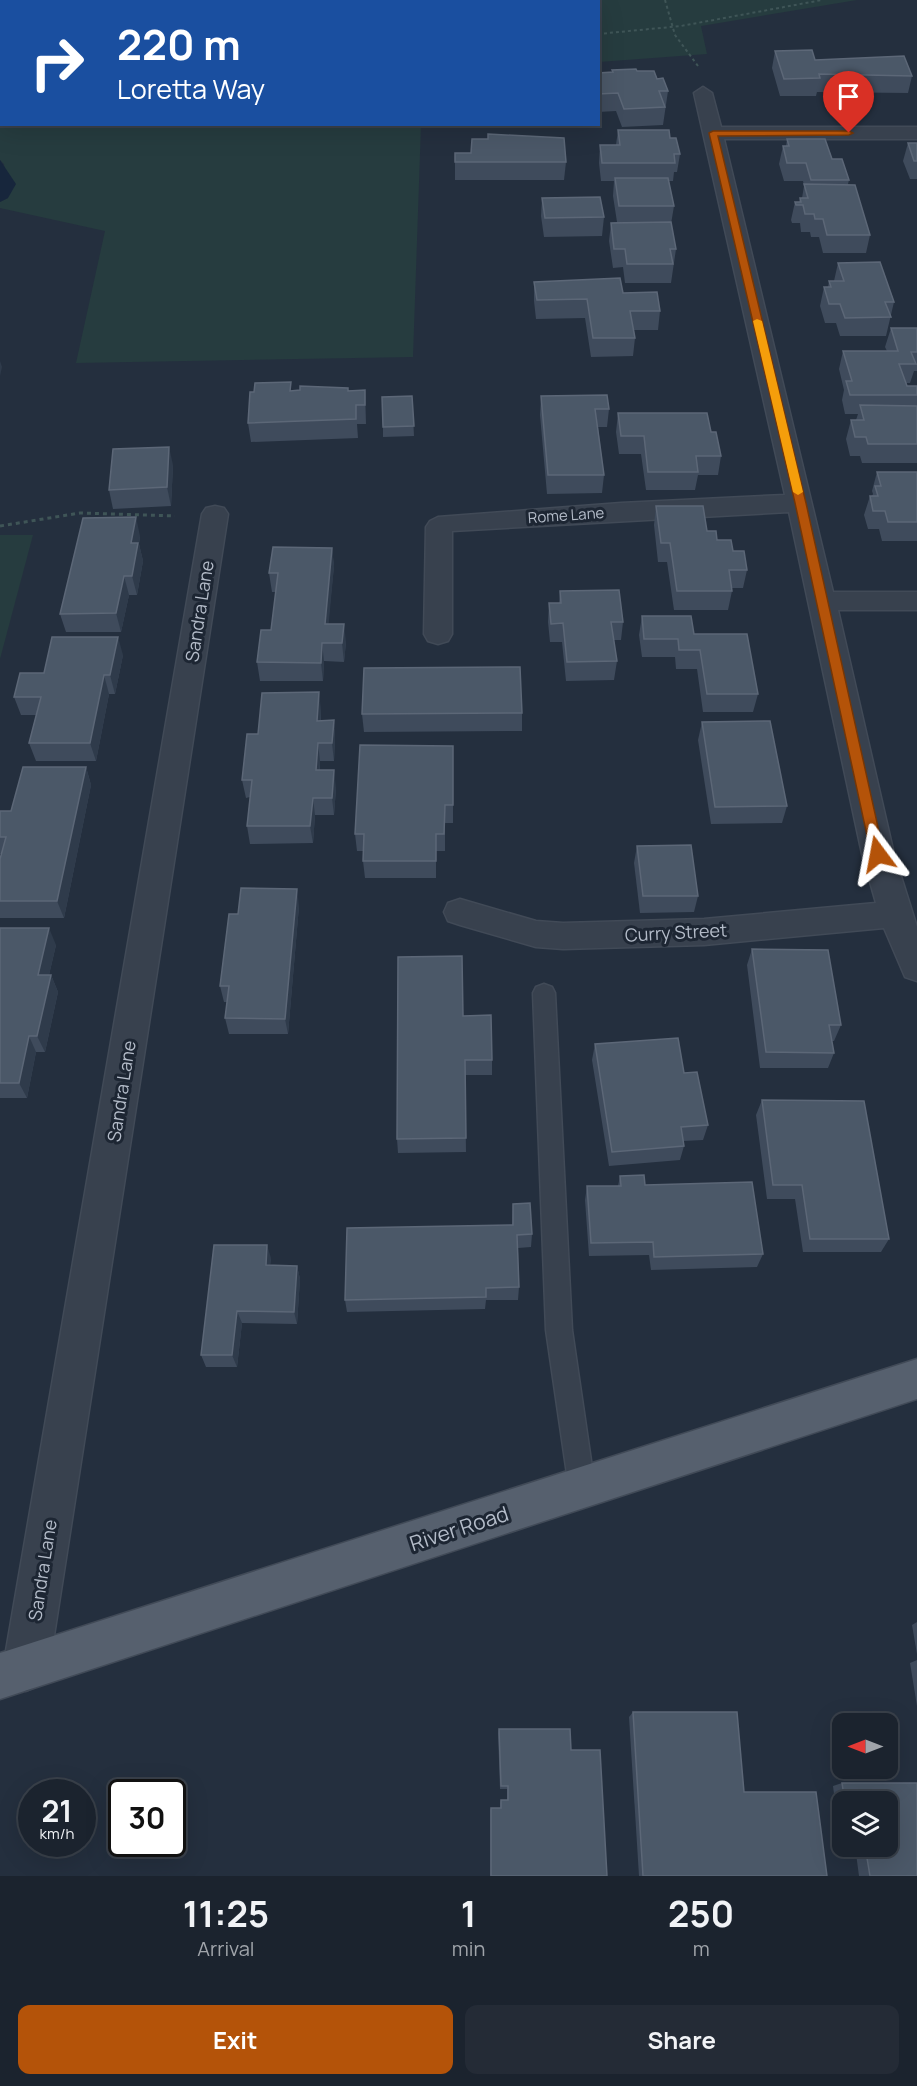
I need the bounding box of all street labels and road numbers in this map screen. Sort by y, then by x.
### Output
street label: Rome Lane [527,502,605,528]
street label: Sandra Lane [179,559,219,663]
street label: Curry Street [624,917,728,947]
street label: Sandra Lane [101,1039,141,1143]
street label: River Road [406,1499,512,1557]
street label: Sandra Lane [22,1518,62,1622]

